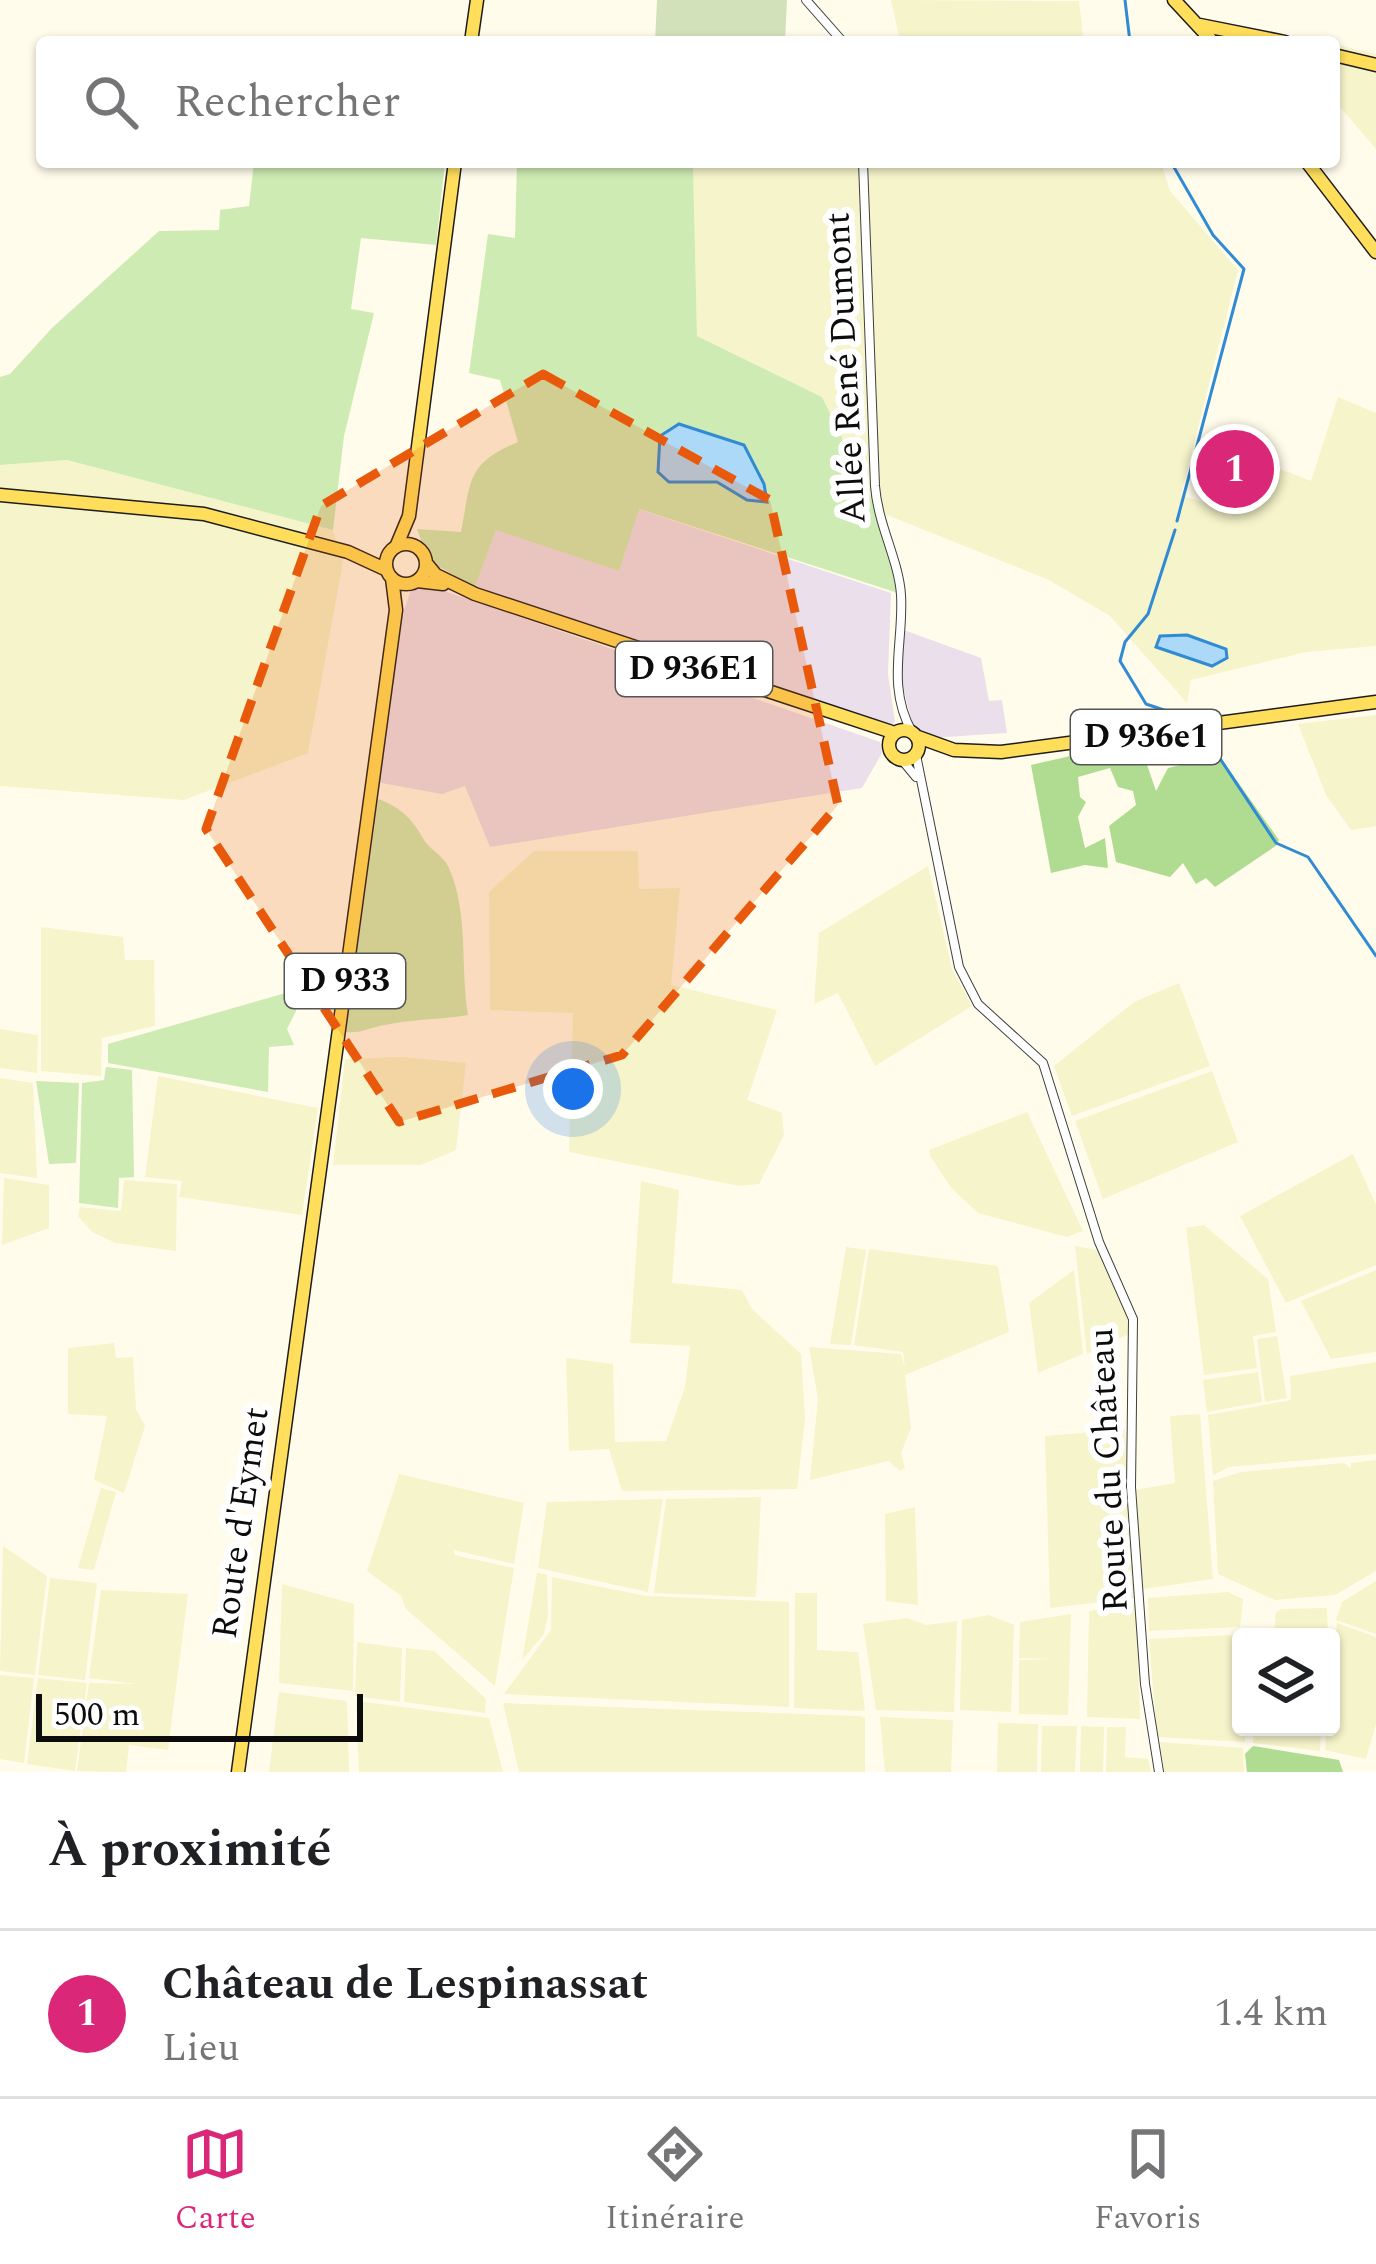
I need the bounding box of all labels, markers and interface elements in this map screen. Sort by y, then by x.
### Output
search box [36,36,1340,168]
text: Rechercher [174,68,400,137]
icon: search [78,69,144,135]
street label: Allée René Dumont [810,211,882,525]
pin: 1 [1196,424,1274,514]
road number: D 936E1 [616,642,772,696]
road number: D 936e1 [1071,710,1221,764]
road number: D 933 [285,954,405,1008]
your location [543,1059,603,1119]
street label: Route du Château [1074,1326,1144,1614]
street label: Route d'Eymet [198,1404,284,1642]
map controls [1232,1628,1340,1736]
button: layers [1232,1628,1340,1736]
scale bar [36,1688,363,1741]
text: 500 m [54,1690,140,1740]
text: À proximité [48,1811,332,1889]
text: Château de Lespinassat [162,1950,648,2019]
text: 1 [76,1984,98,2043]
text: 1.4 km [1214,1984,1328,2043]
text: Lieu [162,2019,240,2078]
tab: Carte [175,2121,256,2243]
tab: Itinéraire [605,2121,744,2243]
tab: Favoris [1094,2121,1201,2243]

